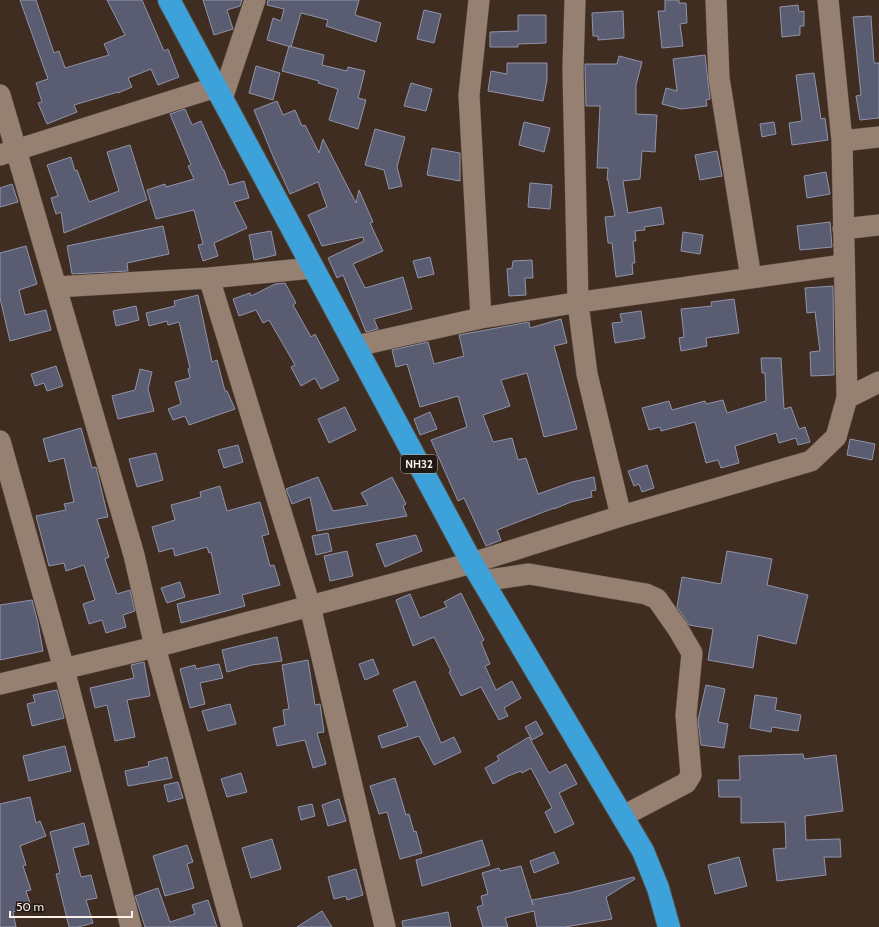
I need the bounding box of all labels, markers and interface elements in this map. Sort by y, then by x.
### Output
road number: NH32 [401,455,437,473]
scale bar [10,893,132,919]
text: 50 m [16,899,44,914]

